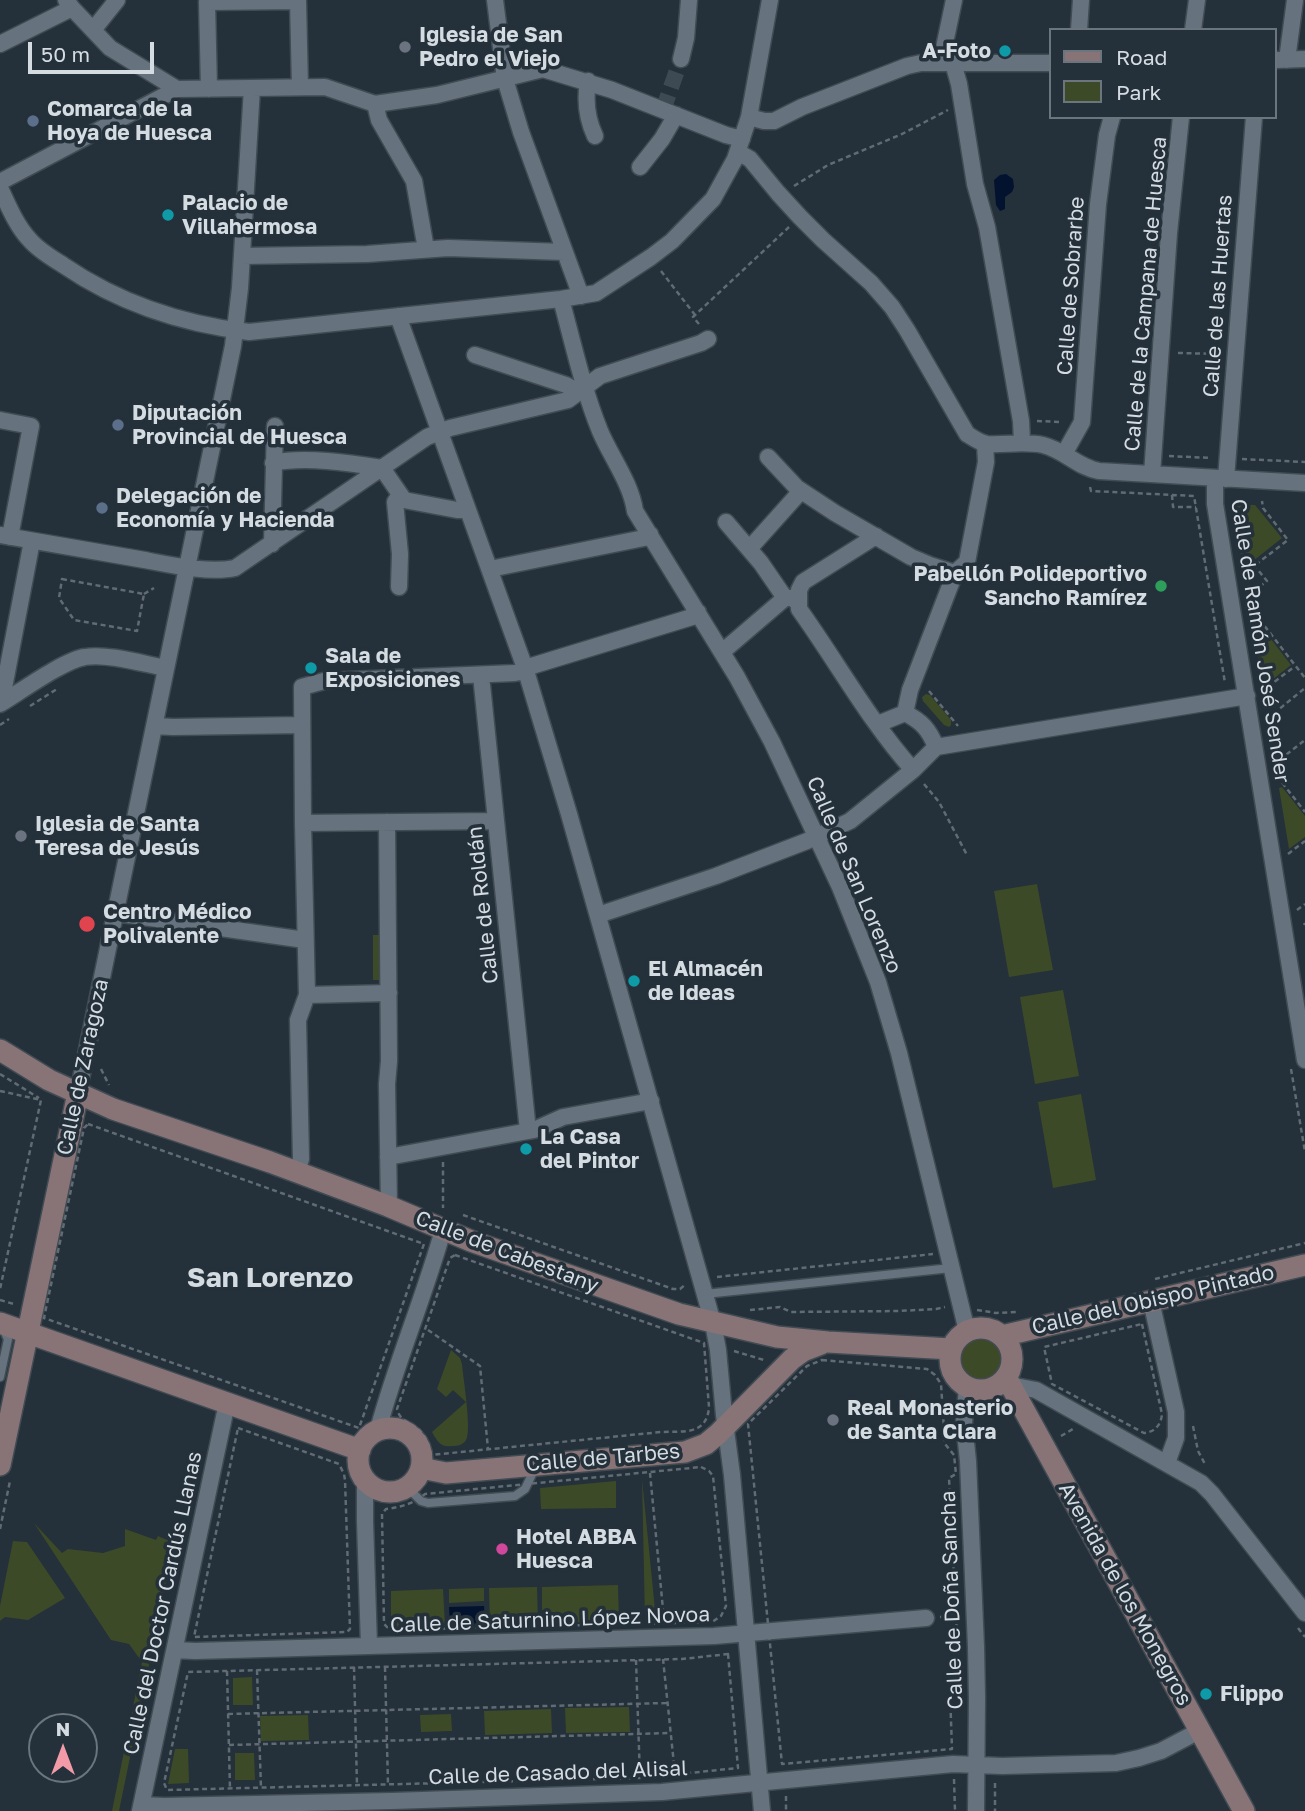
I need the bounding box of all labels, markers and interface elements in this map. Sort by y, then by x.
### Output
place label: Iglesia de San Pedro el Viejo [419,22,563,72]
scale bar [32,28,158,72]
legend [1050,28,1277,119]
place label: A-Foto [922,38,991,64]
marker: Iglesia de San Pedro el Viejo [397,39,413,55]
text: 50 m [41,41,90,67]
marker: A-Foto [997,43,1013,59]
text: Road [1116,44,1167,70]
text: Park [1116,79,1161,105]
place label: Comarca de la Hoya de Huesca [47,96,212,146]
marker: Comarca de la Hoya de Huesca [25,113,41,129]
street label: Calle de la Campana de Huesca [1120,135,1172,453]
place label: Palacio de Villahermosa [182,190,317,240]
street label: Calle de las Huertas [1198,194,1238,398]
street label: Calle de Sobrarbe [1052,196,1090,376]
marker: Palacio de Villahermosa [160,207,176,223]
place label: Diputación Provincial de Huesca [132,400,347,450]
marker: Diputación Provincial de Huesca [110,417,126,433]
place label: Delegación de Economía y Hacienda [116,483,335,533]
street label: Calle de Ramón José Sender [1225,497,1295,785]
marker: Delegación de Economía y Hacienda [94,500,110,516]
place label: Pabellón Polideportivo Sancho Ramírez [914,561,1147,611]
marker: Pabellón Polideportivo Sancho Ramírez [1153,578,1169,594]
place label: Sala de Exposiciones [325,643,461,693]
marker: Sala de Exposiciones [303,660,319,676]
street label: Calle de San Lorenzo [801,773,907,977]
place label: Iglesia de Santa Teresa de Jesús [35,811,200,861]
street label: Calle de Roldán [462,825,504,985]
marker: Iglesia de Santa Teresa de Jesús [13,828,29,844]
place label: Centro Médico Polivalente [103,899,252,949]
marker: Centro Médico Polivalente [77,914,97,934]
place label: El Almacén de Ideas [648,956,763,1006]
marker: El Almacén de Ideas [626,973,642,989]
street label: Calle de Zaragoza [52,977,114,1157]
place label: La Casa del Pintor [540,1124,639,1174]
marker: La Casa del Pintor [518,1141,534,1157]
street label: Calle de Cabestany [412,1205,602,1299]
street label: Calle del Obispo Pintado [1029,1260,1277,1340]
district label: San Lorenzo [187,1261,353,1295]
place label: Real Monasterio de Santa Clara [847,1395,1013,1445]
marker: Real Monasterio de Santa Clara [825,1412,841,1428]
street label: Calle de Tarbes [525,1439,681,1477]
street label: Calle del Doctor Cardús Llanas [119,1449,207,1757]
street label: Avenida de los Monegros [1053,1478,1197,1710]
street label: Calle de Doña Sancha [936,1490,968,1710]
place label: Hotel ABBA Huesca [516,1524,637,1574]
marker: Hotel ABBA Huesca [494,1541,510,1557]
street label: Calle de Saturnino López Novoa [390,1602,710,1638]
place label: Flippo [1220,1681,1284,1707]
marker: Flippo [1198,1686,1214,1702]
north arrow [28,1713,98,1783]
text: N [56,1717,70,1740]
street label: Calle de Casado del Alisal [428,1756,688,1790]

